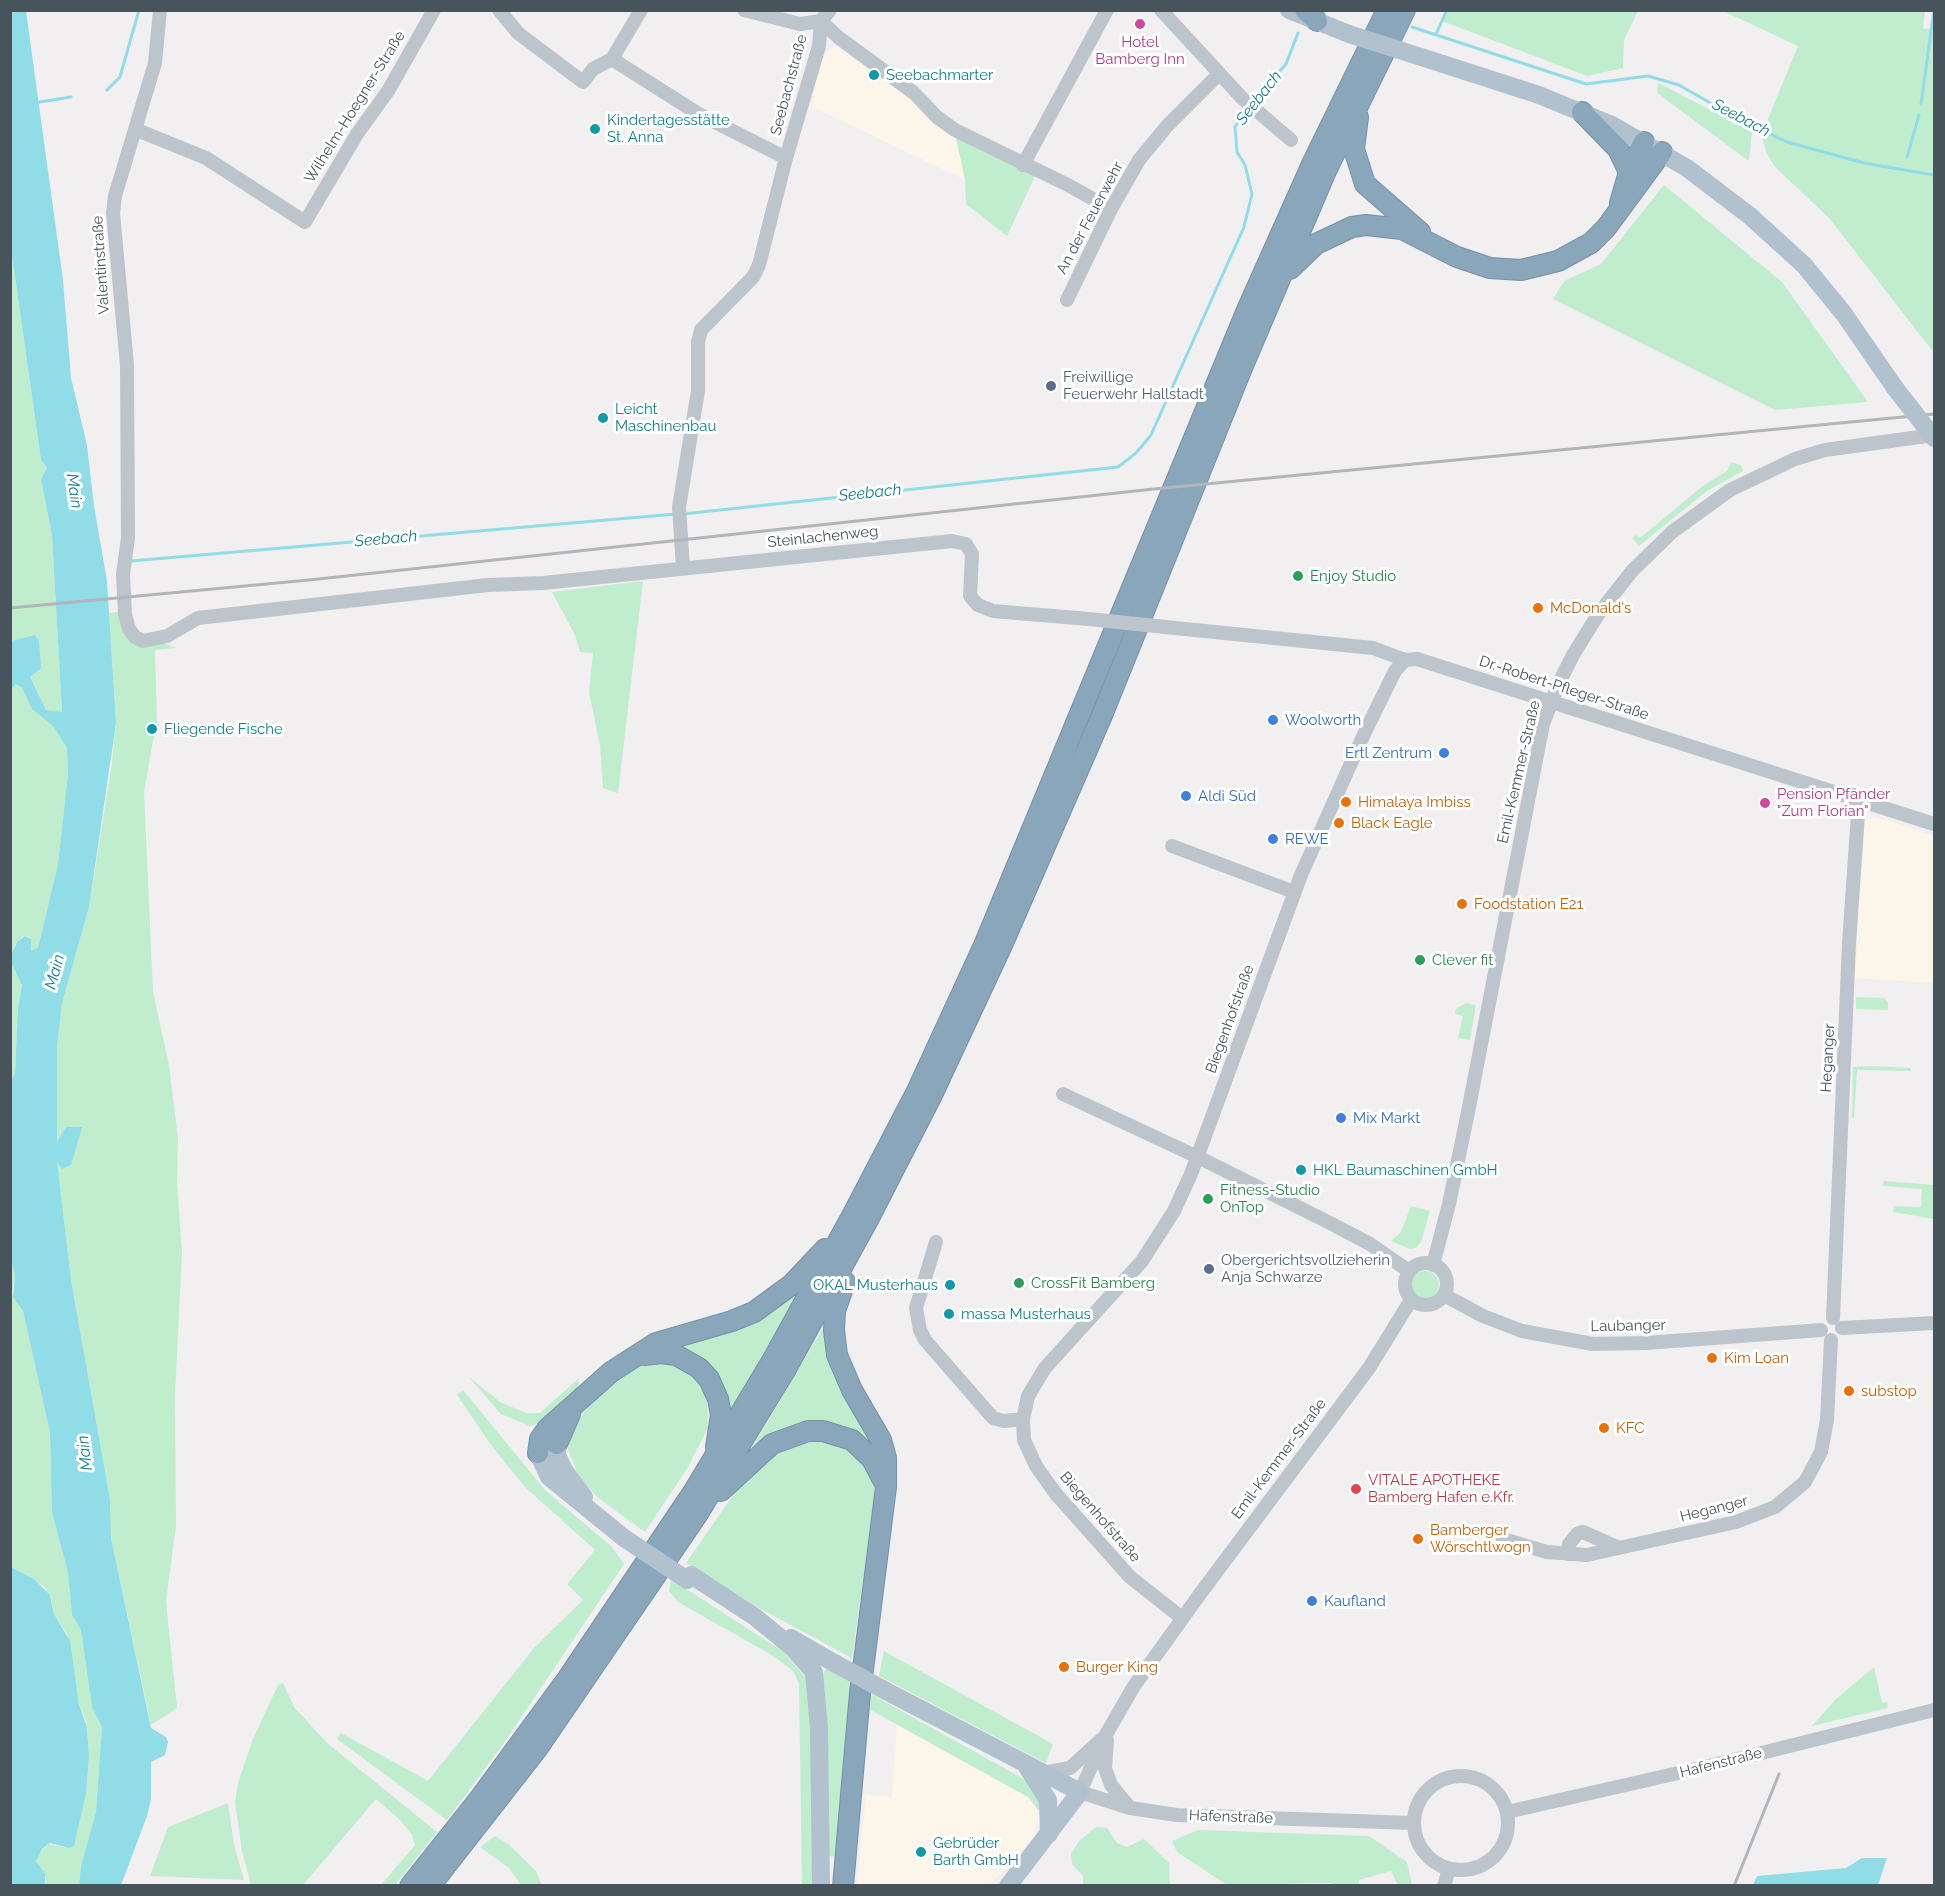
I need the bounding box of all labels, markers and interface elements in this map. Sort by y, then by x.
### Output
marker: Hotel Bamberg Inn [1133,17,1147,31]
street label: Wilhelm-Hoegner-Straße [301,28,409,186]
street label: Seebachstraße [767,33,811,137]
place label: Hotel Bamberg Inn [1095,33,1185,68]
place label: Seebachmarter [886,66,993,84]
water label: Seebach [1232,67,1286,129]
marker: Seebachmarter [867,68,881,82]
water label: Seebach [1709,95,1773,141]
place label: Kindertagesstätte St. Anna [607,111,730,146]
marker: Kindertagesstätte St. Anna [588,122,602,136]
street label: An der Feuerwehr [1053,159,1127,277]
street label: Valentinstraße [89,215,113,315]
place label: Freiwillige Feuerwehr Hallstadt [1063,368,1204,403]
marker: Freiwillige Feuerwehr Hallstadt [1044,379,1058,393]
place label: Leicht Maschinenbau [615,400,716,435]
marker: Leicht Maschinenbau [596,411,610,425]
water label: Main [62,472,86,510]
water label: Seebach [838,480,902,506]
street label: Steinlachenweg [767,522,879,552]
water label: Seebach [354,527,418,551]
place label: Enjoy Studio [1310,567,1396,585]
marker: Enjoy Studio [1291,569,1305,583]
place label: McDonald's [1550,599,1631,617]
marker: McDonald's [1531,601,1545,615]
street label: Dr.-Robert-Pfleger-Straße [1477,652,1651,724]
street label: Emil-Kemmer-Straße [1494,699,1544,845]
place label: Woolworth [1285,711,1361,729]
marker: Woolworth [1266,713,1280,727]
place label: Fliegende Fische [164,720,283,738]
marker: Fliegende Fische [145,722,159,736]
place label: Ertl Zentrum [1345,744,1432,762]
marker: Ertl Zentrum [1437,746,1451,760]
place label: Pension Pfänder "Zum Florian" [1777,785,1890,820]
place label: Aldi Süd [1198,787,1256,805]
marker: Aldi Süd [1179,789,1193,803]
place label: Himalaya Imbiss [1358,793,1471,811]
marker: Himalaya Imbiss [1339,795,1353,809]
marker: Pension Pfänder "Zum Florian" [1758,796,1772,810]
place label: Black Eagle [1351,814,1433,832]
marker: Black Eagle [1332,816,1346,830]
place label: REWE [1285,830,1329,848]
marker: REWE [1266,832,1280,846]
place label: Foodstation E21 [1474,895,1583,913]
marker: Foodstation E21 [1455,897,1469,911]
place label: Clever fit [1432,951,1493,969]
water label: Main [41,953,69,991]
marker: Clever fit [1413,953,1427,967]
street label: Biegenhofstraße [1202,962,1258,1076]
street label: Heganger [1817,1023,1839,1093]
place label: Mix Markt [1353,1109,1420,1127]
marker: Mix Markt [1334,1111,1348,1125]
place label: HKL Baumaschinen GmbH [1313,1161,1498,1179]
marker: HKL Baumaschinen GmbH [1294,1163,1308,1177]
place label: Fitness-Studio OnTop [1220,1181,1320,1216]
marker: Fitness-Studio OnTop [1201,1192,1215,1206]
place label: Obergerichtsvollzieherin Anja Schwarze [1221,1251,1390,1286]
marker: Obergerichtsvollzieherin Anja Schwarze [1202,1262,1216,1276]
place label: CrossFit Bamberg [1031,1274,1155,1292]
place label: OKAL Musterhaus [813,1276,938,1294]
marker: CrossFit Bamberg [1012,1276,1026,1290]
marker: OKAL Musterhaus [943,1278,957,1292]
place label: massa Musterhaus [961,1305,1091,1323]
marker: massa Musterhaus [942,1307,956,1321]
street label: Laubanger [1590,1316,1666,1336]
place label: Kim Loan [1724,1349,1789,1367]
marker: Kim Loan [1705,1351,1719,1365]
place label: substop [1861,1382,1917,1400]
marker: substop [1842,1384,1856,1398]
street label: Emil-Kemmer-Straße [1228,1395,1330,1523]
place label: KFC [1616,1419,1645,1437]
marker: KFC [1597,1421,1611,1435]
water label: Main [73,1434,97,1472]
street label: Biegenhofstraße [1056,1468,1144,1566]
place label: VITALE APOTHEKE Bamberg Hafen e.Kfr. [1368,1471,1514,1506]
marker: VITALE APOTHEKE Bamberg Hafen e.Kfr. [1349,1482,1363,1496]
street label: Heganger [1678,1492,1750,1526]
place label: Bamberger Wörschtlwogn [1430,1521,1531,1556]
marker: Bamberger Wörschtlwogn [1411,1532,1425,1546]
place label: Kaufland [1324,1592,1386,1610]
marker: Kaufland [1305,1594,1319,1608]
place label: Burger King [1076,1658,1158,1676]
marker: Burger King [1057,1660,1071,1674]
street label: Hafenstraße [1678,1744,1764,1782]
street label: Hafenstraße [1189,1807,1273,1827]
place label: Gebrüder Barth GmbH [933,1834,1019,1869]
marker: Gebrüder Barth GmbH [914,1845,928,1859]

